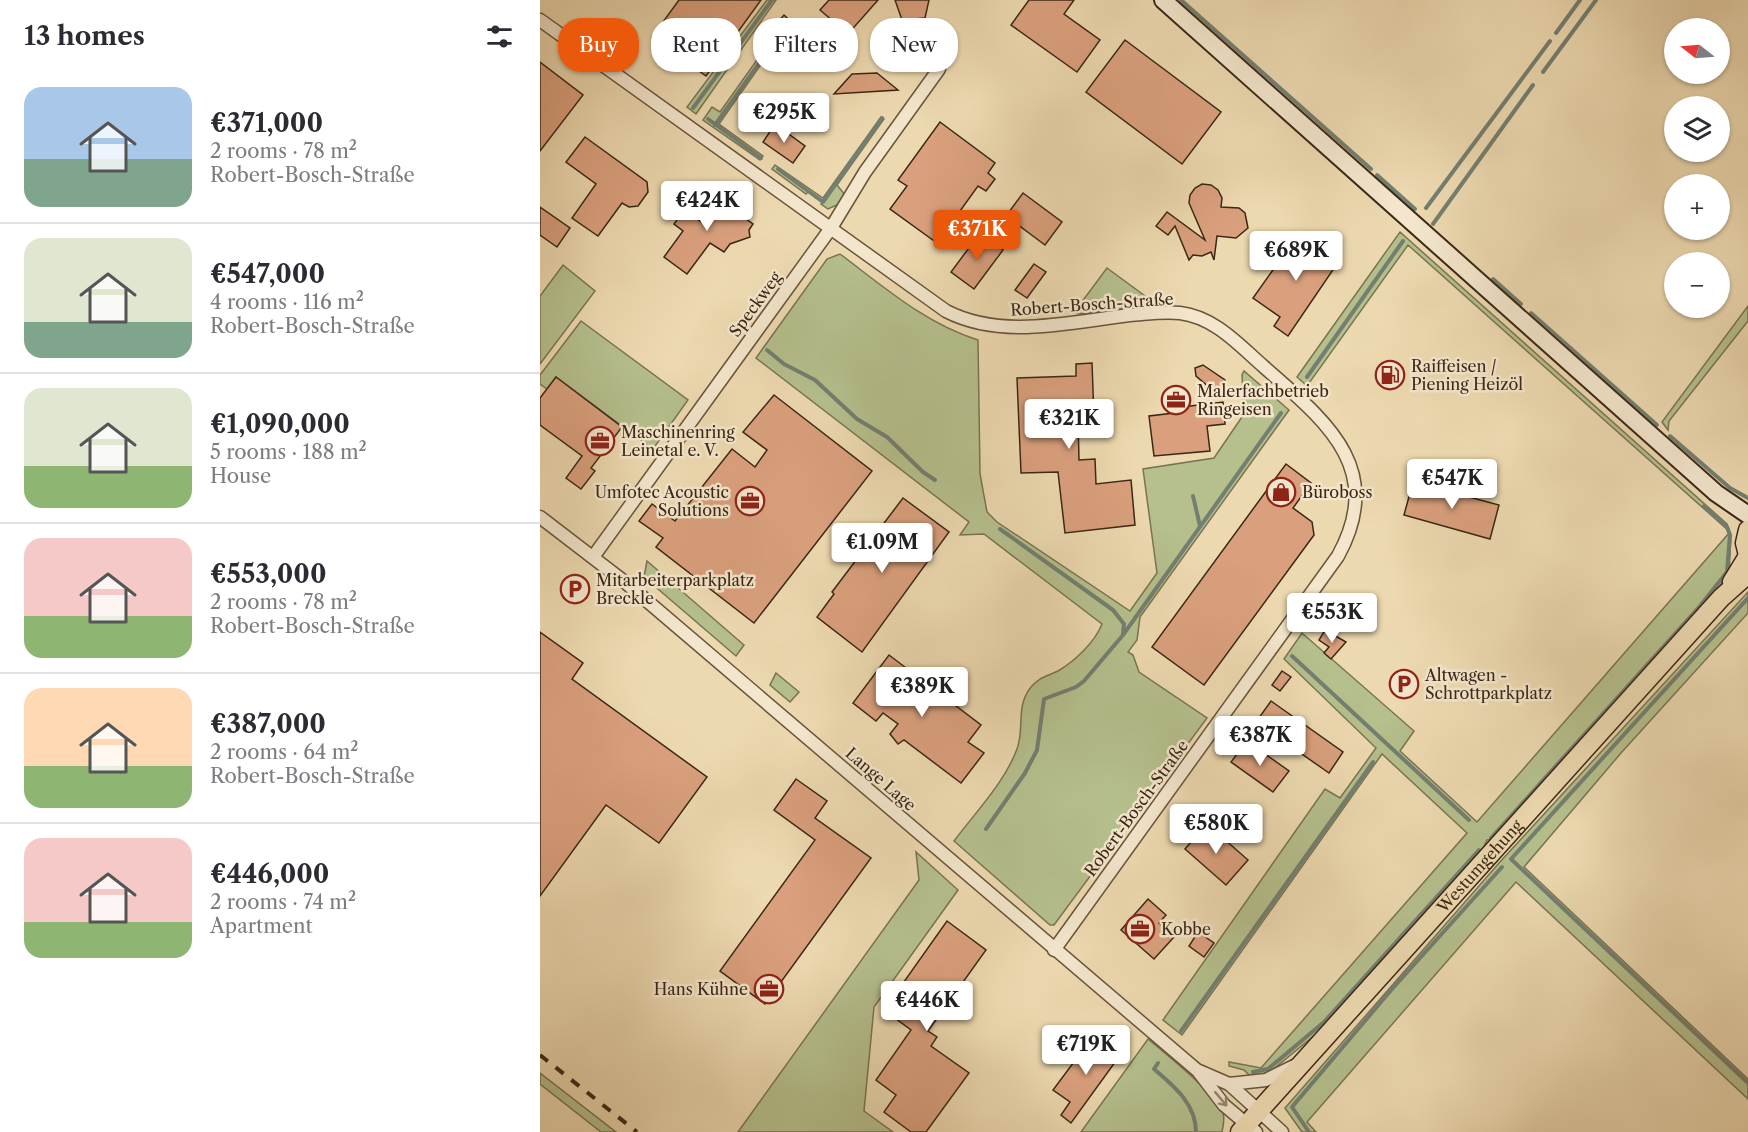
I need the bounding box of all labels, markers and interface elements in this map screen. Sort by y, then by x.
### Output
chip: Buy [558,18,639,72]
chip: Rent [651,18,741,72]
chip: Filters [753,18,858,72]
chip: New [870,18,958,72]
north arrow [1664,18,1730,84]
map controls [1664,18,1730,318]
text: 13 homes [24,20,145,52]
icon: filters [483,20,516,53]
pin: €295K [742,93,826,144]
button: layers [1664,96,1730,162]
text: €295K [752,100,816,124]
text: €371,000 [210,107,323,139]
icon: home [72,111,144,183]
text: 2 rooms · 78 m² [210,139,357,163]
text: Robert-Bosch-Straße [210,163,415,187]
button: + [1664,174,1730,240]
pin: €424K [665,181,749,232]
text: €424K [675,188,739,212]
pin: €371K [935,210,1019,261]
text: €371K [947,217,1007,241]
pin: €689K [1254,231,1338,282]
text: €689K [1264,238,1328,262]
button: − [1664,252,1730,318]
text: €547,000 [210,258,325,290]
icon: home [72,262,144,334]
street label: Speckweg [725,267,786,341]
street label: Robert-Bosch-Straße [1010,288,1174,320]
text: 4 rooms · 116 m² [210,290,364,314]
text: Robert-Bosch-Straße [210,314,415,338]
place label: Raiffeisen / Piening Heizöl [1411,356,1523,394]
fuel station icon: Raiffeisen / Piening Heizöl [1374,359,1406,391]
place label: Malerfachbetrieb Ringeisen [1197,381,1329,419]
office icon: Malerfachbetrieb Ringeisen [1160,384,1192,416]
pin: €321K [1027,399,1111,450]
text: €321K [1039,406,1099,430]
text: €1,090,000 [210,408,350,440]
icon: home [72,412,144,484]
place label: Maschinenring Leinetal e. V. [621,422,735,460]
office icon: Maschinenring Leinetal e. V. [584,425,616,457]
text: 5 rooms · 188 m² [210,440,367,464]
pin: €547K [1410,459,1494,510]
text: House [210,464,271,488]
text: €547K [1421,466,1483,490]
shop icon: Büroboss [1265,476,1297,508]
place label: Umfotec Acoustic Solutions [595,482,729,520]
place label: Büroboss [1302,482,1373,502]
office icon: Umfotec Acoustic Solutions [734,485,766,517]
pin: €1.09M [833,523,931,574]
text: €1.09M [846,530,918,554]
text: €553,000 [210,558,326,590]
icon: home [72,562,144,634]
place label: Mitarbeiterparkplatz Breckle [596,570,754,608]
parking icon: Mitarbeiterparkplatz Breckle [559,573,591,605]
text: 2 rooms · 78 m² [210,590,357,614]
pin: €553K [1290,593,1374,644]
text: €553K [1301,600,1363,624]
text: Robert-Bosch-Straße [210,614,415,638]
place label: Altwagen - Schrottparkplatz [1424,665,1552,703]
pin: €389K [880,667,964,718]
parking icon: Altwagen - Schrottparkplatz [1388,668,1420,700]
text: €389K [890,674,954,698]
text: €387,000 [210,708,326,740]
icon: home [72,712,144,784]
pin: €387K [1218,716,1302,767]
text: €387K [1229,723,1291,747]
street label: Robert-Bosch-Straße [1080,736,1192,880]
text: 2 rooms · 64 m² [210,740,359,764]
street label: Lange Lage [842,743,920,815]
text: Robert-Bosch-Straße [210,764,415,788]
pin: €580K [1174,804,1258,855]
text: €580K [1184,811,1248,835]
street label: Westumgehung [1432,815,1527,917]
text: €446,000 [210,858,329,890]
icon: home [72,862,144,934]
text: 2 rooms · 74 m² [210,890,356,914]
office icon: Kobbe [1124,913,1156,945]
text: Apartment [210,914,313,938]
place label: Kobbe [1161,919,1211,939]
office icon: Hans Kühne [753,973,785,1005]
place label: Hans Kühne [654,979,748,999]
pin: €446K [885,981,969,1032]
text: €446K [895,988,959,1012]
pin: €719K [1044,1025,1128,1076]
text: €719K [1056,1032,1116,1056]
one-way arrow [1214,1091,1227,1107]

